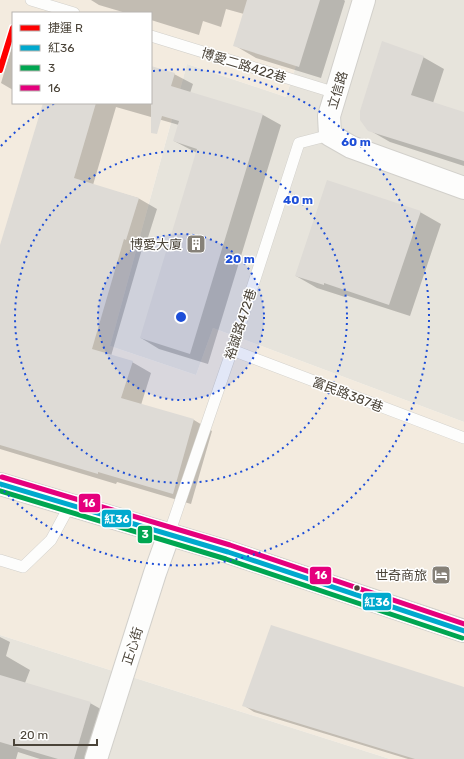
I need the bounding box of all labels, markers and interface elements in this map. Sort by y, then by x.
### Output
legend [12,12,152,104]
text: 捷運 R [48,21,83,35]
text: 紅36 [48,41,74,55]
street label: 博愛二路422巷 [199,45,288,86]
text: 3 [48,61,55,75]
street label: 立信路 [325,69,350,111]
text: 16 [48,81,60,95]
text: 60 m [341,135,371,149]
text: 40 m [283,193,313,207]
building icon: 博愛大廈 [185,233,207,255]
place label: 博愛大廈 [130,237,182,252]
text: 20 m [225,252,255,266]
street label: 裕誠路472巷 [222,287,259,362]
centre of rings [174,310,188,324]
street label: 富民路387巷 [310,374,385,415]
line badge: 16 [78,493,101,513]
text: 16 [83,497,95,510]
line badge: 紅36 [101,509,132,528]
text: 紅36 [104,513,130,526]
line badge: 3 [137,525,153,544]
text: 3 [141,528,149,541]
hotel icon: 世奇商旅 [430,564,452,586]
line badge: 16 [309,566,332,585]
place label: 世奇商旅 [375,568,427,583]
text: 16 [315,569,327,582]
unlabelled marker [352,583,362,593]
line badge: 紅36 [362,592,392,611]
text: 紅36 [364,596,390,609]
street label: 正心街 [119,625,146,667]
scale bar [14,721,97,747]
text: 20 m [20,728,48,742]

